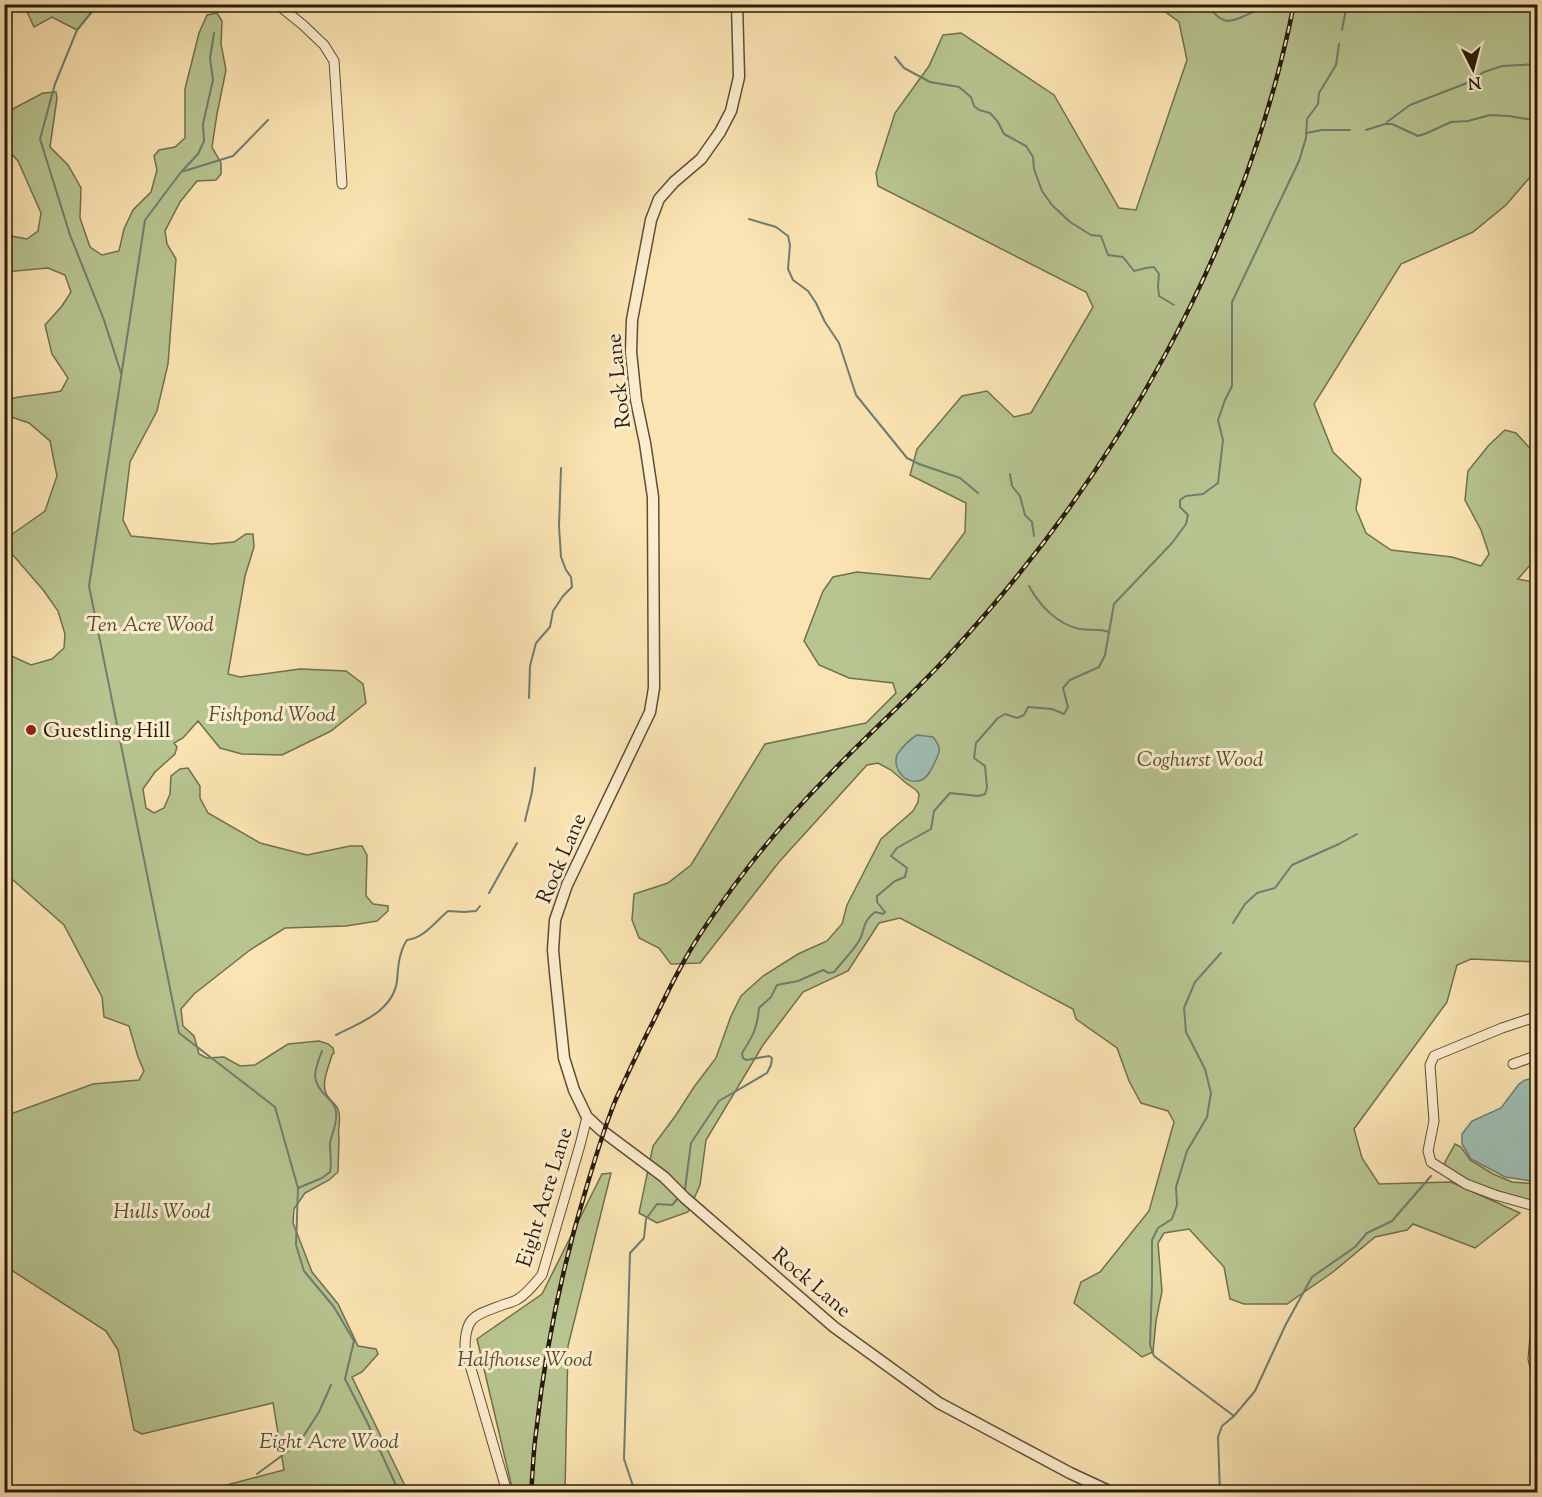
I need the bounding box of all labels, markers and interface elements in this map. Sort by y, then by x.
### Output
north arrow [1443,39,1503,99]
text: N [1467,69,1482,94]
street label: Rock Lane [600,332,640,430]
park label: Ten Acre Wood [86,611,214,641]
park label: Fishpond Wood [208,701,336,731]
place label: Guestling Hill [43,717,171,747]
marker: Guestling Hill [24,723,38,737]
park label: Coghurst Wood [1137,746,1264,776]
street label: Rock Lane [530,809,595,909]
street label: Eight Acre Lane [510,1124,581,1271]
park label: Hulls Wood [113,1198,211,1228]
street label: Rock Lane [764,1241,857,1326]
park label: Halfhouse Wood [457,1346,593,1376]
park label: Eight Acre Wood [259,1428,400,1458]

